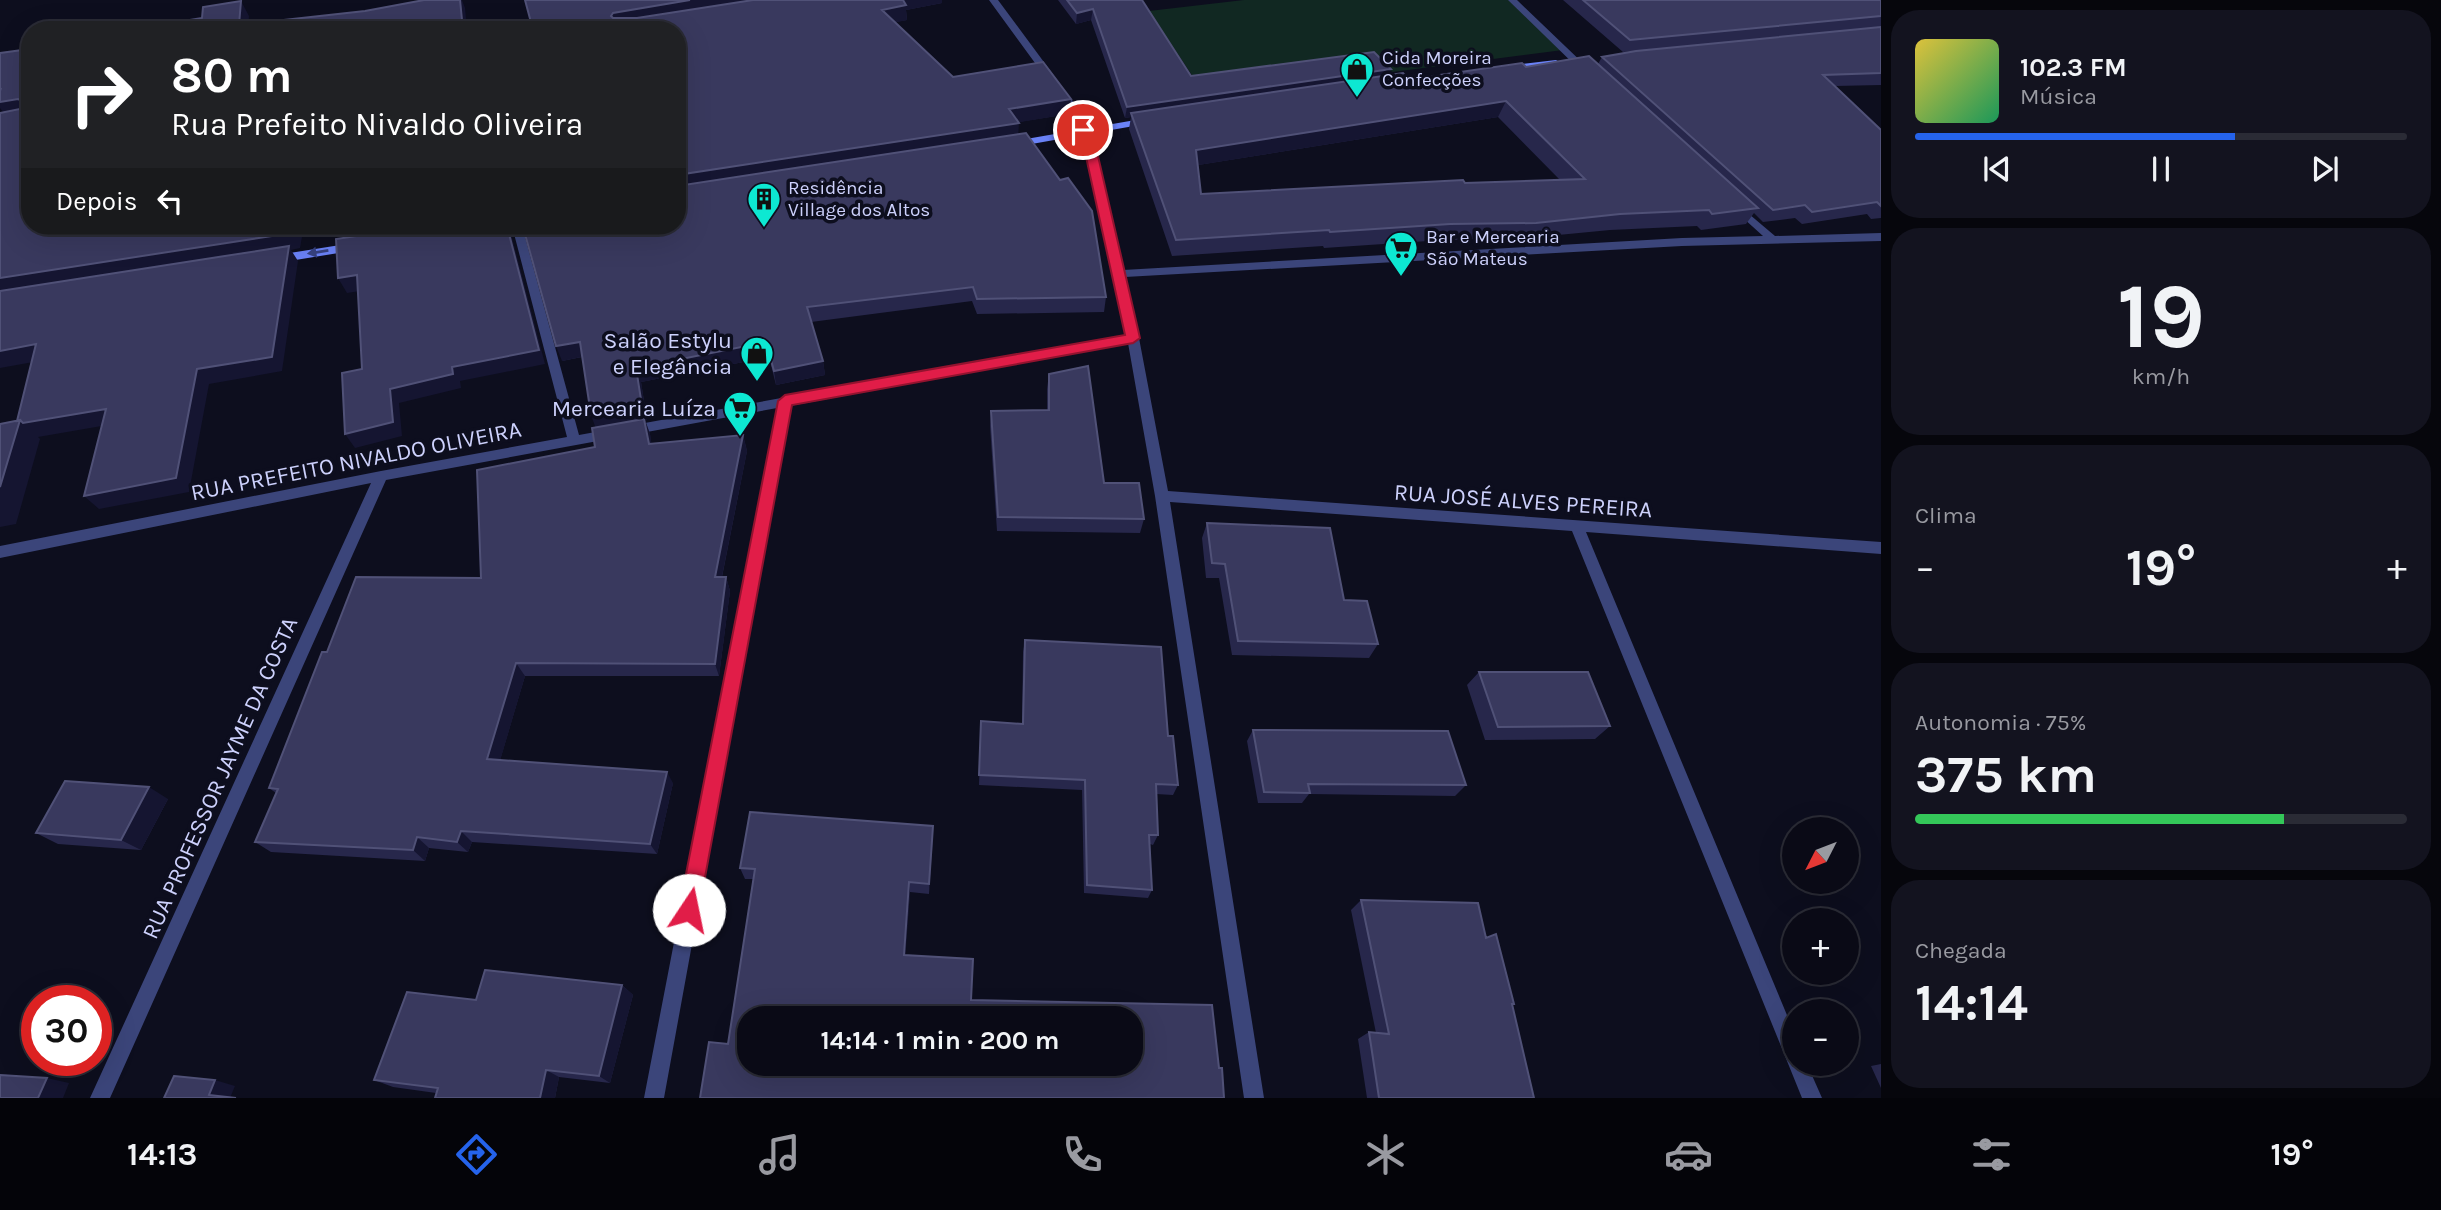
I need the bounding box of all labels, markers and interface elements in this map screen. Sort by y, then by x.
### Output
text: 80 m [171,47,293,104]
place label: Cida Moreira Confecções [1382,47,1492,91]
icon: right [56,49,147,140]
shop icon: Cida Moreira Confecções [1338,50,1376,99]
text: 102.3 FM [2020,52,2127,83]
text: Música [2020,83,2097,110]
pin [1053,100,1113,160]
text: Rua Prefeito Nivaldo Oliveira [171,106,583,143]
icon: arrive [1064,111,1102,149]
icon: previous [1978,150,2016,188]
icon: pause [2142,150,2180,188]
icon: next [2306,150,2344,188]
place label: Residência Village dos Altos [788,177,930,221]
building icon: Residência Village dos Altos [745,180,783,229]
icon: left [151,182,189,220]
text: Depois [56,186,137,217]
place label: Bar e Mercearia São Mateus [1426,226,1560,270]
supermarket icon: Bar e Mercearia São Mateus [1382,229,1420,278]
one-way arrow [307,247,329,258]
text: 19 [2117,264,2205,370]
place label: Salão Estylu e Elegância [604,327,732,380]
shop icon: Salão Estylu e Elegância [738,334,776,383]
text: km/h [2132,363,2190,390]
supermarket icon: Mercearia Luíza [721,389,759,438]
place label: Mercearia Luíza [552,395,716,422]
street label: RUA PREFEITO NIVALDO OLIVEIRA [188,416,524,506]
street label: RUA JOSÉ ALVES PEREIRA [1393,479,1653,523]
text: Clima [1915,502,1977,529]
text: 19° [2126,537,2196,598]
text: − [1915,545,1935,590]
text: + [2387,545,2407,590]
street label: RUA PROFESSOR JAYME DA COSTA [137,613,303,943]
text: Autonomia · 75% [1915,709,2086,736]
text: 375 km [1915,744,2097,805]
north arrow [1782,817,1858,894]
map controls [1782,817,1859,1076]
position arrow [652,873,726,947]
button: + [1782,908,1859,985]
text: Chegada [1915,937,2007,964]
text: 14:14 [1915,972,2028,1033]
speed limit sign: 30 [21,985,112,1076]
button: − [1782,999,1859,1076]
text: 14:14 · 1 min · 200 m [820,1025,1060,1056]
icon: directions [452,1130,501,1179]
icon: music [755,1130,804,1179]
icon: phone [1058,1130,1107,1179]
icon: climate [1361,1130,1410,1179]
icon: car [1664,1130,1713,1179]
icon: filters [1967,1130,2016,1179]
text: 14:13 [127,1136,197,1173]
text: 19° [2270,1136,2314,1173]

